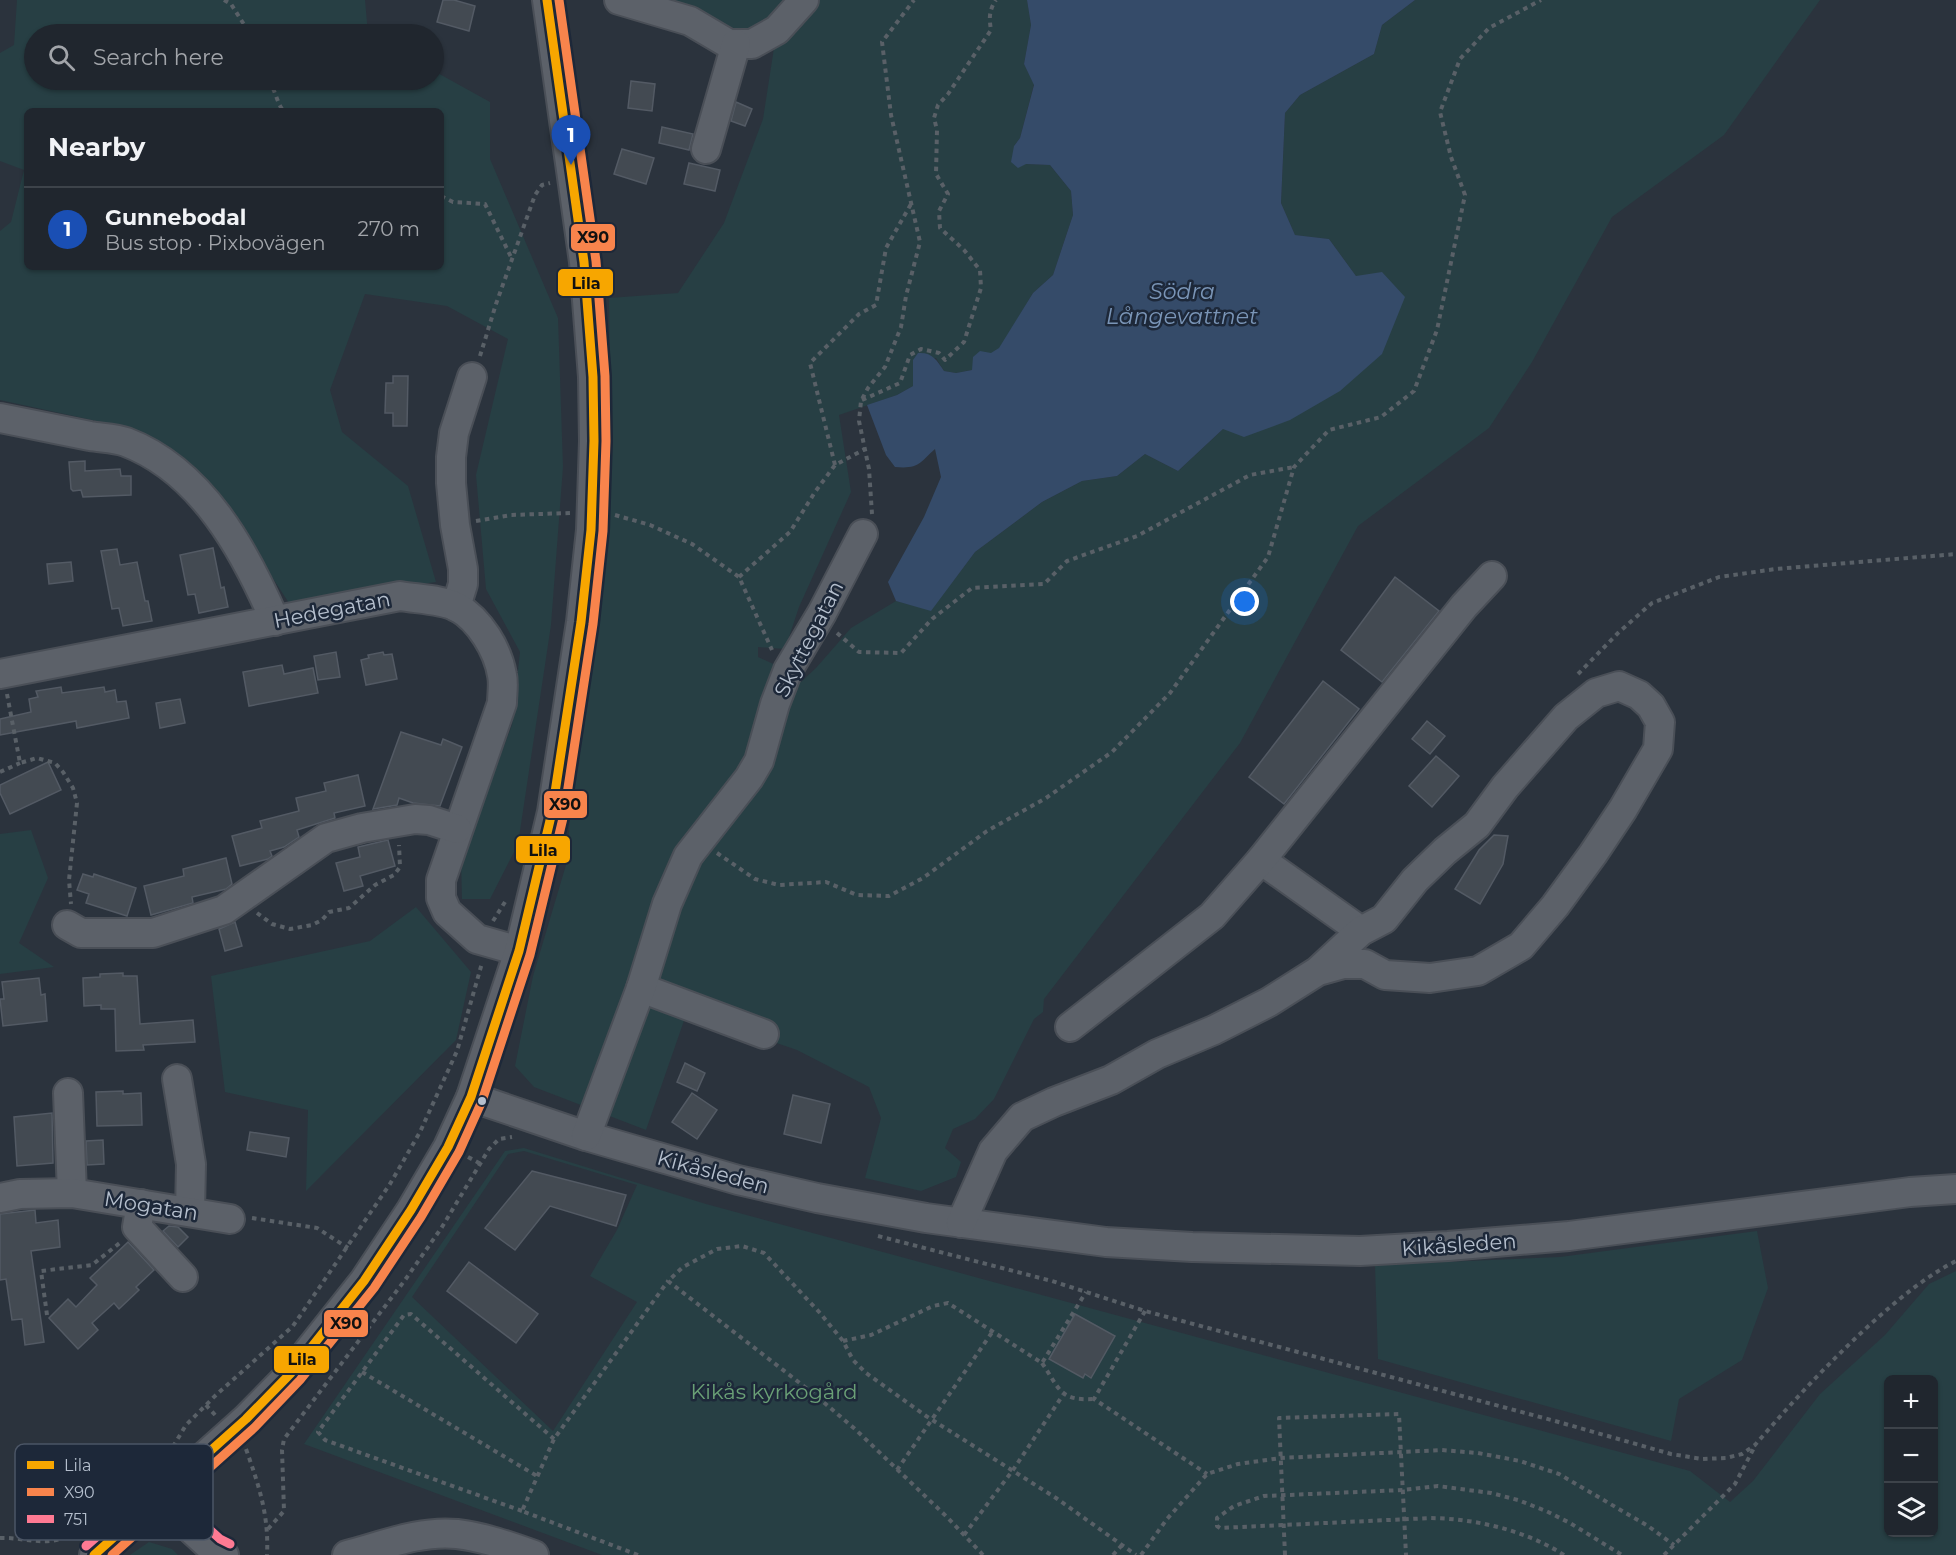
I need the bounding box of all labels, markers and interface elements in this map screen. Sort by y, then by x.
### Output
search box [24,24,444,90]
icon: search [45,41,78,74]
text: Search here [93,44,224,71]
pin: 1 [552,116,590,165]
text: Nearby [48,131,145,163]
text: Gunnebodal [105,204,246,231]
text: 1 [64,217,71,241]
text: 270 m [358,217,420,241]
line badge: X90 [570,223,616,252]
text: X90 [577,228,609,247]
text: Bus stop · Pixbovägen [105,231,325,255]
line badge: Lila [557,268,614,297]
text: Lila [571,274,601,293]
water label: Södra Långevattnet [1106,278,1258,330]
street label: Skyttegatan [769,577,849,701]
street label: Hedegatan [272,586,392,633]
your location [1230,587,1259,616]
line badge: X90 [543,790,588,819]
text: X90 [549,795,581,814]
line badge: Lila [515,835,571,864]
text: Lila [528,841,558,860]
unlabelled marker [476,1095,488,1107]
street label: Kikåsleden [654,1145,772,1198]
street label: Mogatan [102,1186,200,1225]
street label: Kikåsleden [1401,1228,1517,1261]
line badge: X90 [323,1309,369,1338]
text: X90 [330,1314,362,1333]
line badge: Lila [273,1345,330,1374]
text: Lila [287,1350,317,1369]
map controls [1884,1375,1938,1537]
button: + [1884,1375,1938,1429]
park label: Kikås kyrkogård [690,1379,858,1404]
button: − [1884,1429,1938,1483]
legend [15,1444,213,1540]
text: Lila [64,1456,91,1475]
text: X90 [64,1483,95,1502]
button: layers [1884,1483,1938,1537]
text: 751 [64,1510,88,1529]

